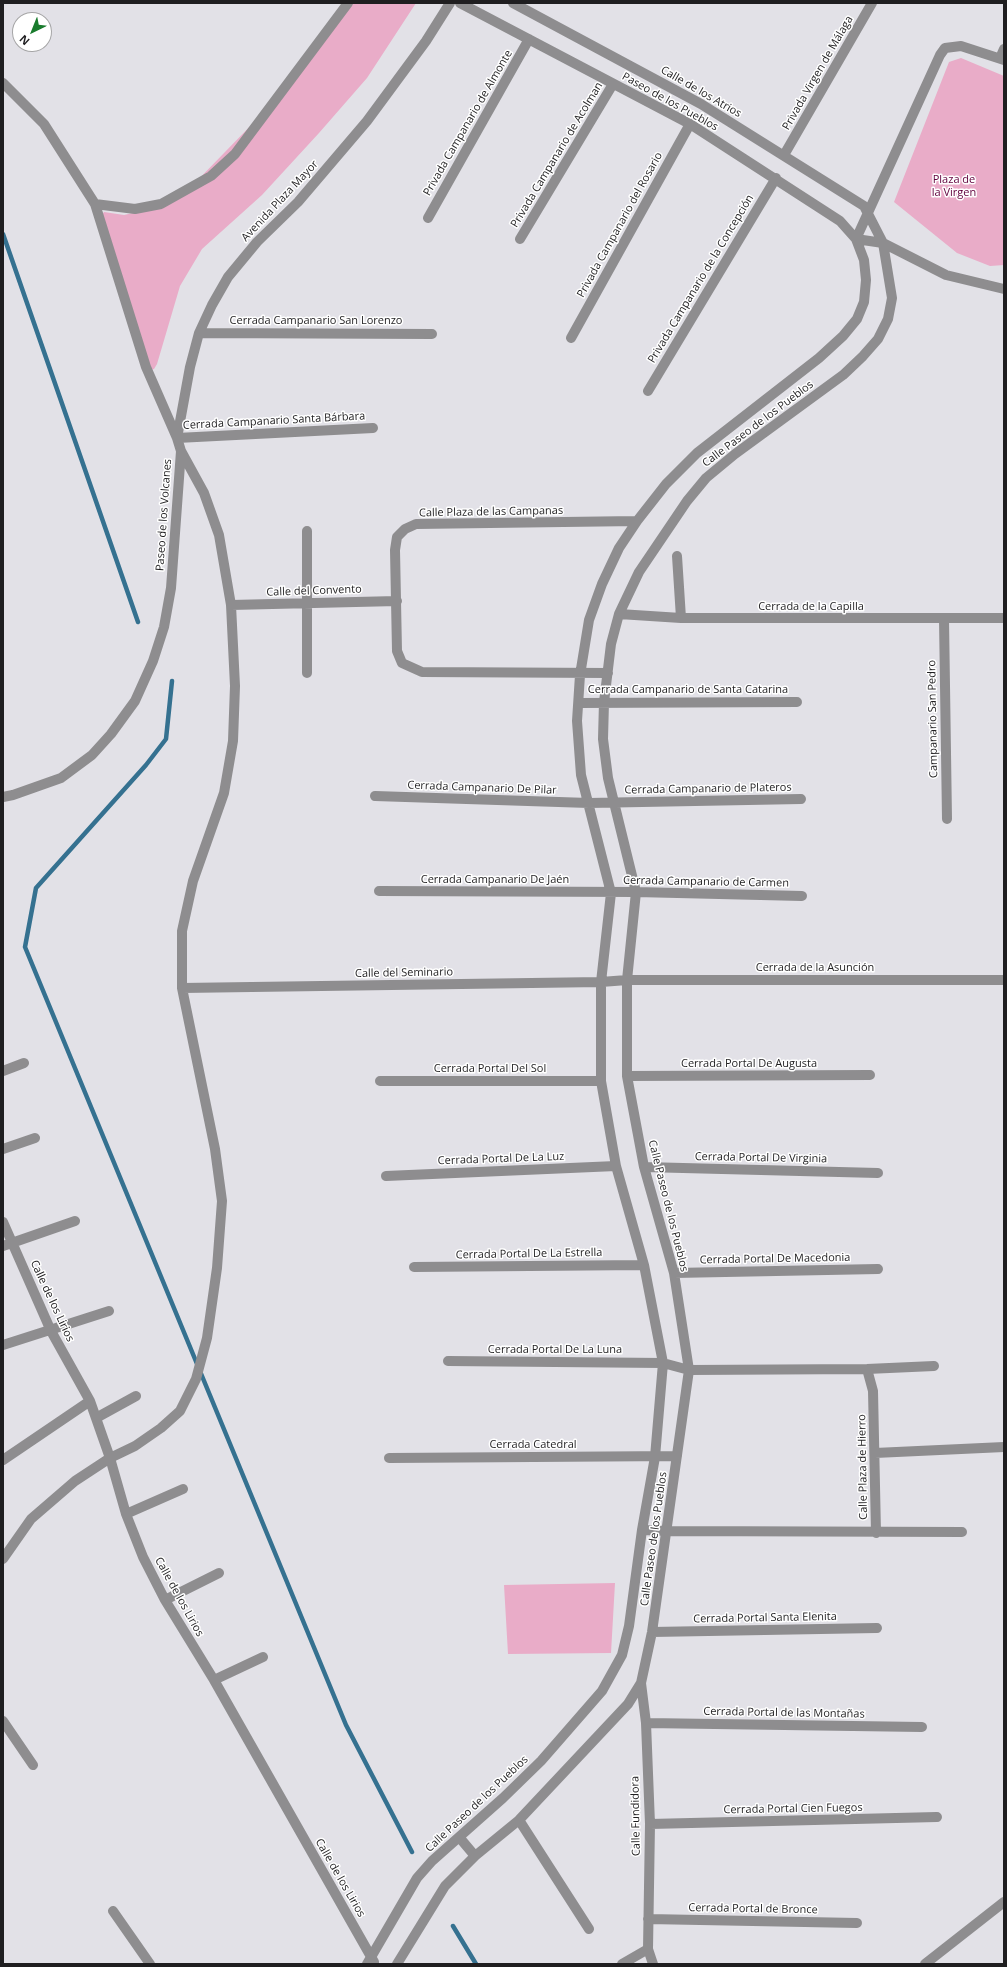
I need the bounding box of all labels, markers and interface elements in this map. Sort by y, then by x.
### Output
north arrow [12,12,52,52]
street label: Privada Virgen de Málaga [780,14,856,132]
text: N [16,32,33,49]
street label: Privada Campanario de Almonte [421,48,515,198]
street label: Calle de los Atrios [658,64,744,120]
street label: Paseo de los Pueblos [620,70,720,134]
street label: Privada Campanario de Acolman [508,80,606,230]
street label: Privada Campanario del Rosario [574,150,666,300]
street label: Avenida Plaza Mayor [239,158,321,244]
park label: Plaza de la Virgen [932,173,976,199]
street label: Privada Campanario de la Concepción [645,192,757,366]
street label: Cerrada Campanario San Lorenzo [230,314,402,328]
street label: Calle Paseo de los Pueblos [700,378,816,470]
street label: Cerrada Campanario Santa Bárbara [183,410,365,432]
street label: Paseo de los Volcanes [153,458,175,572]
street label: Calle Plaza de las Campanas [419,504,563,520]
street label: Calle del Convento [266,583,362,599]
street label: Cerrada de la Capilla [758,600,864,614]
street label: Campanario San Pedro [925,660,941,778]
street label: Cerrada Campanario de Santa Catarina [588,683,788,697]
street label: Cerrada Campanario De Pilar [407,779,557,797]
street label: Cerrada Campanario de Plateros [624,781,792,797]
street label: Cerrada Campanario De Jaén [421,873,569,887]
street label: Cerrada Campanario de Carmen [623,874,789,890]
street label: Cerrada de la Asunción [756,961,874,975]
street label: Calle del Seminario [355,966,453,980]
street label: Cerrada Portal De Augusta [681,1057,817,1071]
street label: Cerrada Portal Del Sol [434,1062,546,1076]
street label: Calle Paseo de los Pueblos [645,1139,691,1273]
street label: Cerrada Portal De La Luz [437,1150,565,1168]
street label: Cerrada Portal De Virginia [695,1150,827,1166]
street label: Cerrada Portal De La Estrella [456,1246,602,1262]
street label: Cerrada Portal De Macedonia [700,1251,850,1267]
street label: Calle de los Lirios [27,1258,77,1344]
street label: Cerrada Portal De La Luna [488,1343,622,1357]
street label: Calle Plaza de Hierro [855,1414,871,1520]
street label: Cerrada Catedral [489,1438,577,1452]
street label: Calle Paseo de los Pueblos [638,1471,670,1607]
street label: Calle de los Lirios [152,1555,206,1639]
street label: Cerrada Portal Santa Elenita [693,1610,837,1626]
street label: Cerrada Portal de las Montañas [703,1705,865,1721]
street label: Calle Paseo de los Pueblos [423,1753,531,1855]
street label: Calle Fundidora [629,1776,643,1856]
street label: Cerrada Portal Cien Fuegos [723,1801,863,1817]
street label: Calle de los Lirios [312,1836,368,1920]
street label: Cerrada Portal de Bronce [688,1901,818,1917]

